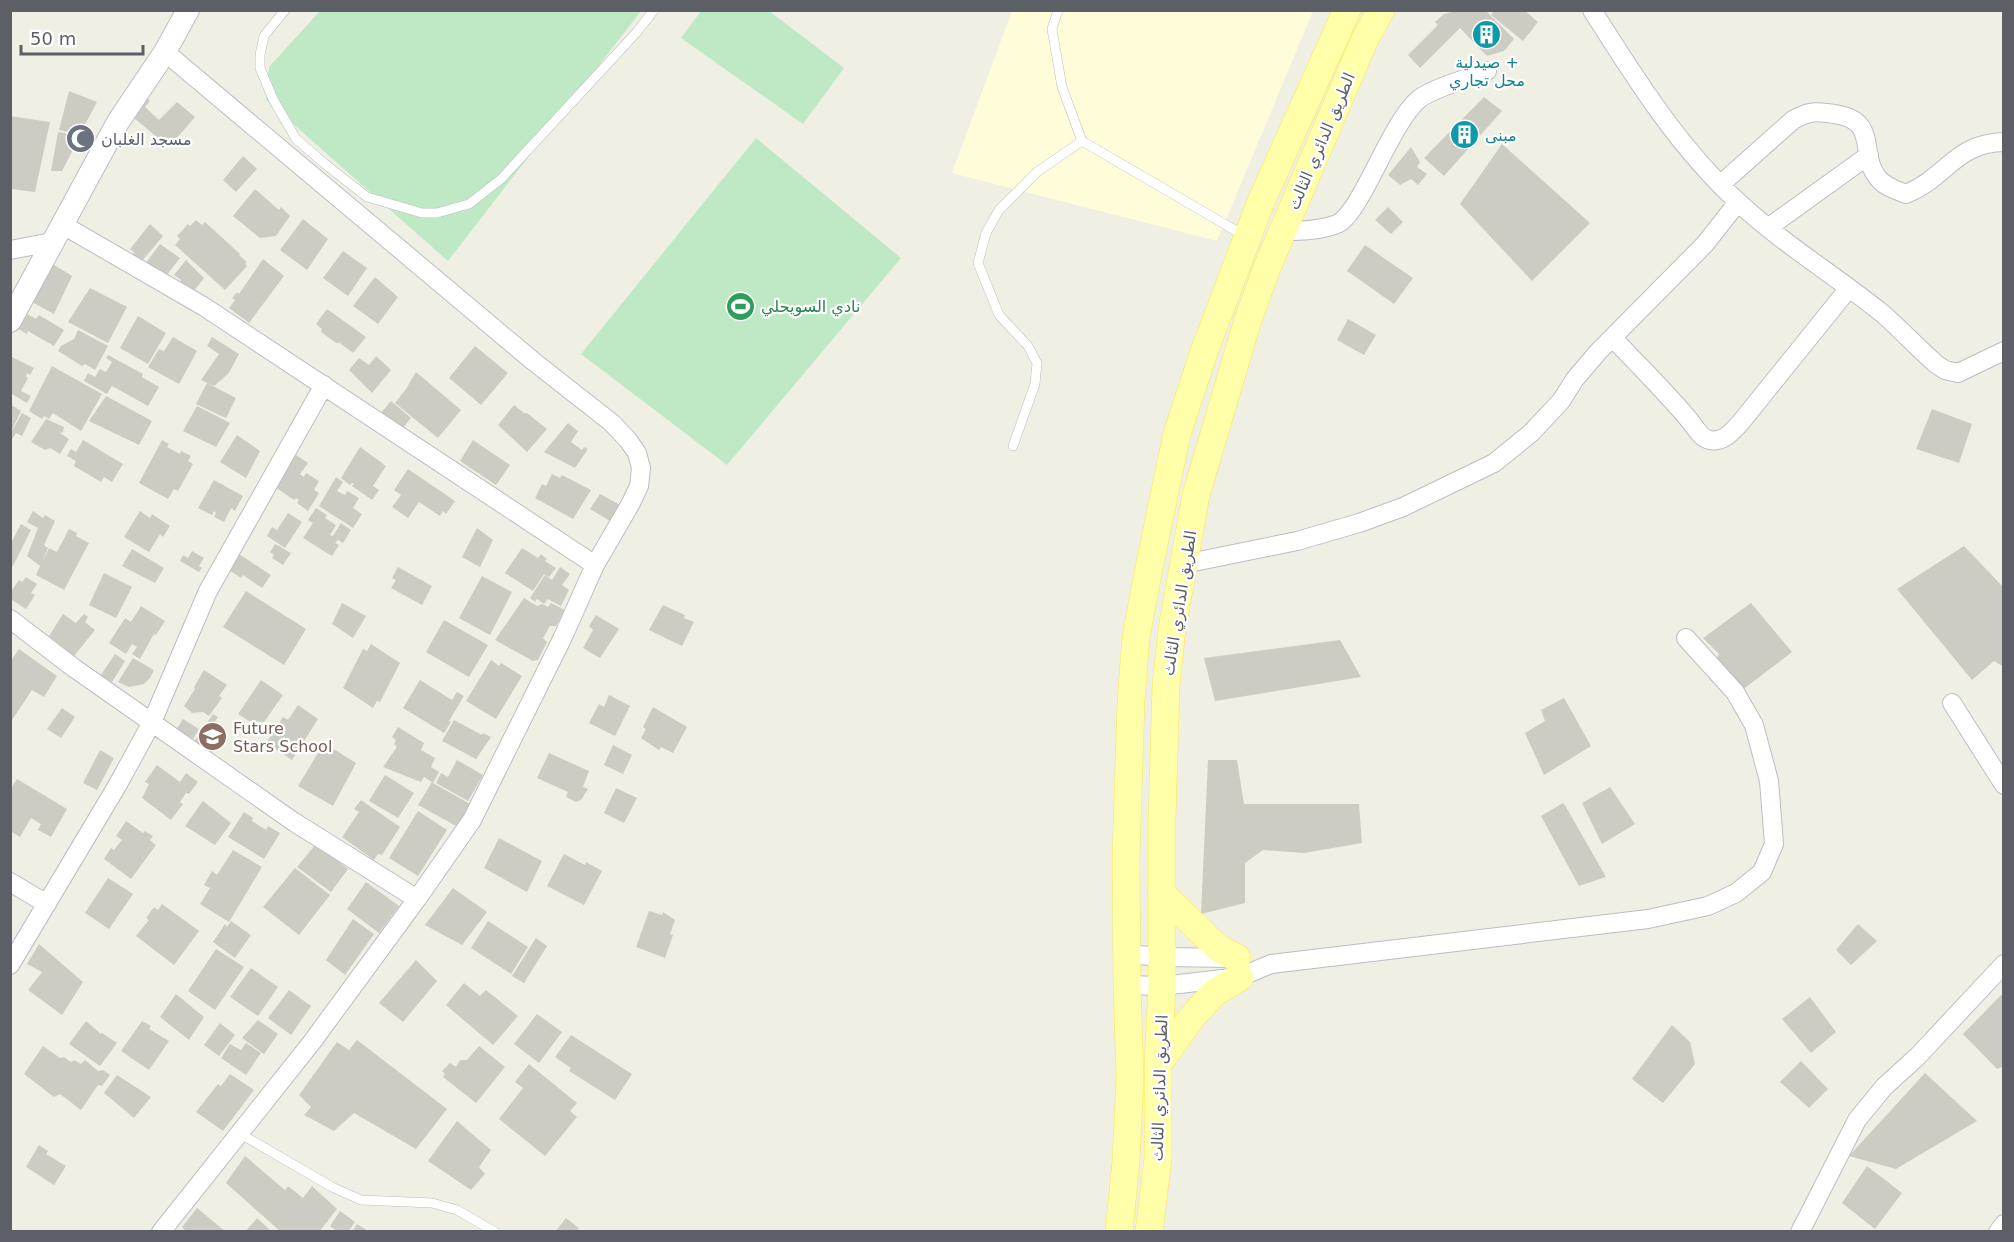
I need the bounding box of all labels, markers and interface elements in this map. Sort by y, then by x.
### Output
scale bar [21,18,142,56]
building icon: صيدلية + محل تجاري [1471,18,1503,50]
text: 50 m [30,28,76,49]
place label: صيدلية + محل تجاري [1449,53,1525,91]
street label: الطريق الدائري الثالث [1284,70,1360,213]
building icon: مبنى [1448,119,1480,151]
mosque icon: مسجد الغلبان [64,123,96,155]
place label: مبنى [1485,126,1517,145]
place label: مسجد الغلبان [101,130,191,149]
sports icon: نادي السويحلي [724,290,756,322]
place label: نادي السويحلي [761,297,860,317]
street label: الطريق الدائري الثالث [1159,529,1201,677]
place label: Future Stars School [233,719,332,756]
school or university icon: Future Stars School [196,721,228,753]
street label: الطريق الدائري الثالث [1147,1014,1173,1162]

